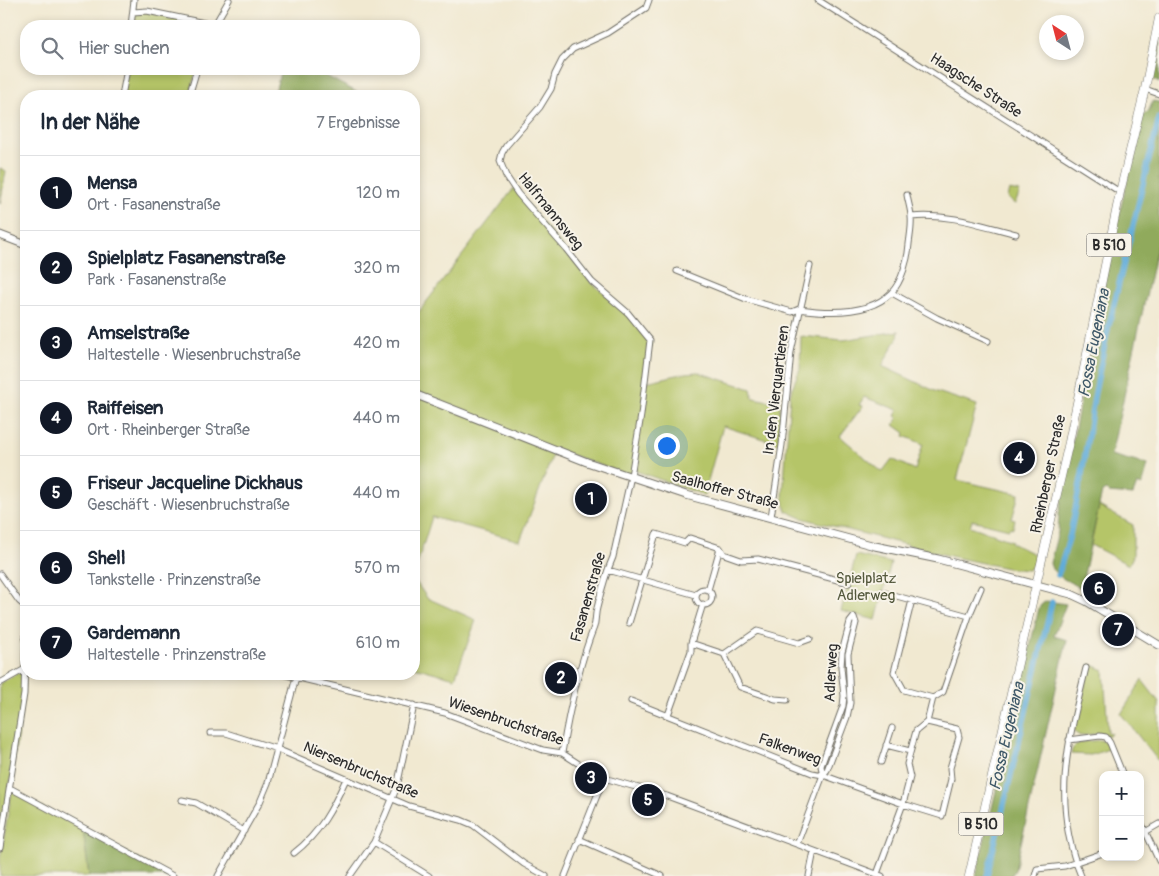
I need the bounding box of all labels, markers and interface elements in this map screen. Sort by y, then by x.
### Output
north arrow [1039,15,1084,60]
search box [20,20,420,75]
icon: search [38,34,66,62]
text: Hier suchen [78,36,170,60]
street label: Haagsche Straße [926,49,1026,122]
text: In der Nähe [40,109,140,136]
text: 7 Ergebnisse [316,113,400,133]
street label: Halfmannsweg [514,169,588,254]
text: Mensa [87,171,137,195]
text: 1 [53,183,59,203]
text: 120 m [356,183,400,203]
text: Ort · Fasanenstraße [87,195,220,215]
road number: B 510 [1086,234,1132,256]
text: Spielplatz Fasanenstraße [87,246,285,270]
text: 2 [52,258,60,278]
text: 320 m [354,258,400,278]
text: Park · Fasanenstraße [87,270,226,290]
water label: Fossa Eugeniana [1074,286,1115,399]
text: Amselstraße [87,321,189,345]
street label: In den Vierquartieren [759,324,794,456]
text: 3 [52,333,60,353]
text: 420 m [353,333,400,353]
text: Haltestelle · Wiesenbruchstraße [87,345,301,365]
text: Raiffeisen [87,396,164,420]
text: 4 [51,408,61,428]
text: 440 m [353,408,400,428]
street label: Rheinberger Straße [1027,413,1070,535]
text: Ort · Rheinberger Straße [87,420,250,440]
your location [654,433,680,459]
pin: 4 [1003,439,1035,477]
street label: Saalhoffer Straße [669,467,781,514]
text: Friseur Jacqueline Dickhaus [87,471,303,495]
pin: 1 [575,480,607,518]
text: 5 [52,483,60,503]
text: 440 m [353,483,400,503]
text: Geschäft · Wiesenbruchstraße [87,495,290,515]
text: Shell [87,546,125,570]
street label: Fasanenstraße [567,549,611,644]
text: 6 [51,558,61,578]
text: 570 m [354,558,400,578]
park label: Spielplatz Adlerweg [836,569,896,605]
text: Tankstelle · Prinzenstraße [87,570,261,590]
pin: 6 [1083,570,1115,608]
pin: 7 [1102,611,1134,649]
text: Gardemann [87,621,180,645]
text: 7 [52,633,60,653]
text: 610 m [356,633,400,653]
street label: Adlerweg [820,643,843,703]
text: Haltestelle · Prinzenstraße [87,645,266,665]
pin: 2 [545,659,577,697]
water label: Fossa Eugeniana [985,679,1029,792]
street label: Wiesenbruchstraße [446,693,567,750]
street label: Falkenweg [756,729,824,770]
street label: Niersenbruchstraße [300,738,422,804]
pin: 3 [575,759,607,797]
map controls [1099,771,1144,861]
button: + [1099,771,1144,816]
pin: 5 [632,781,664,819]
road number: B 510 [958,812,1004,836]
button: − [1099,816,1144,861]

